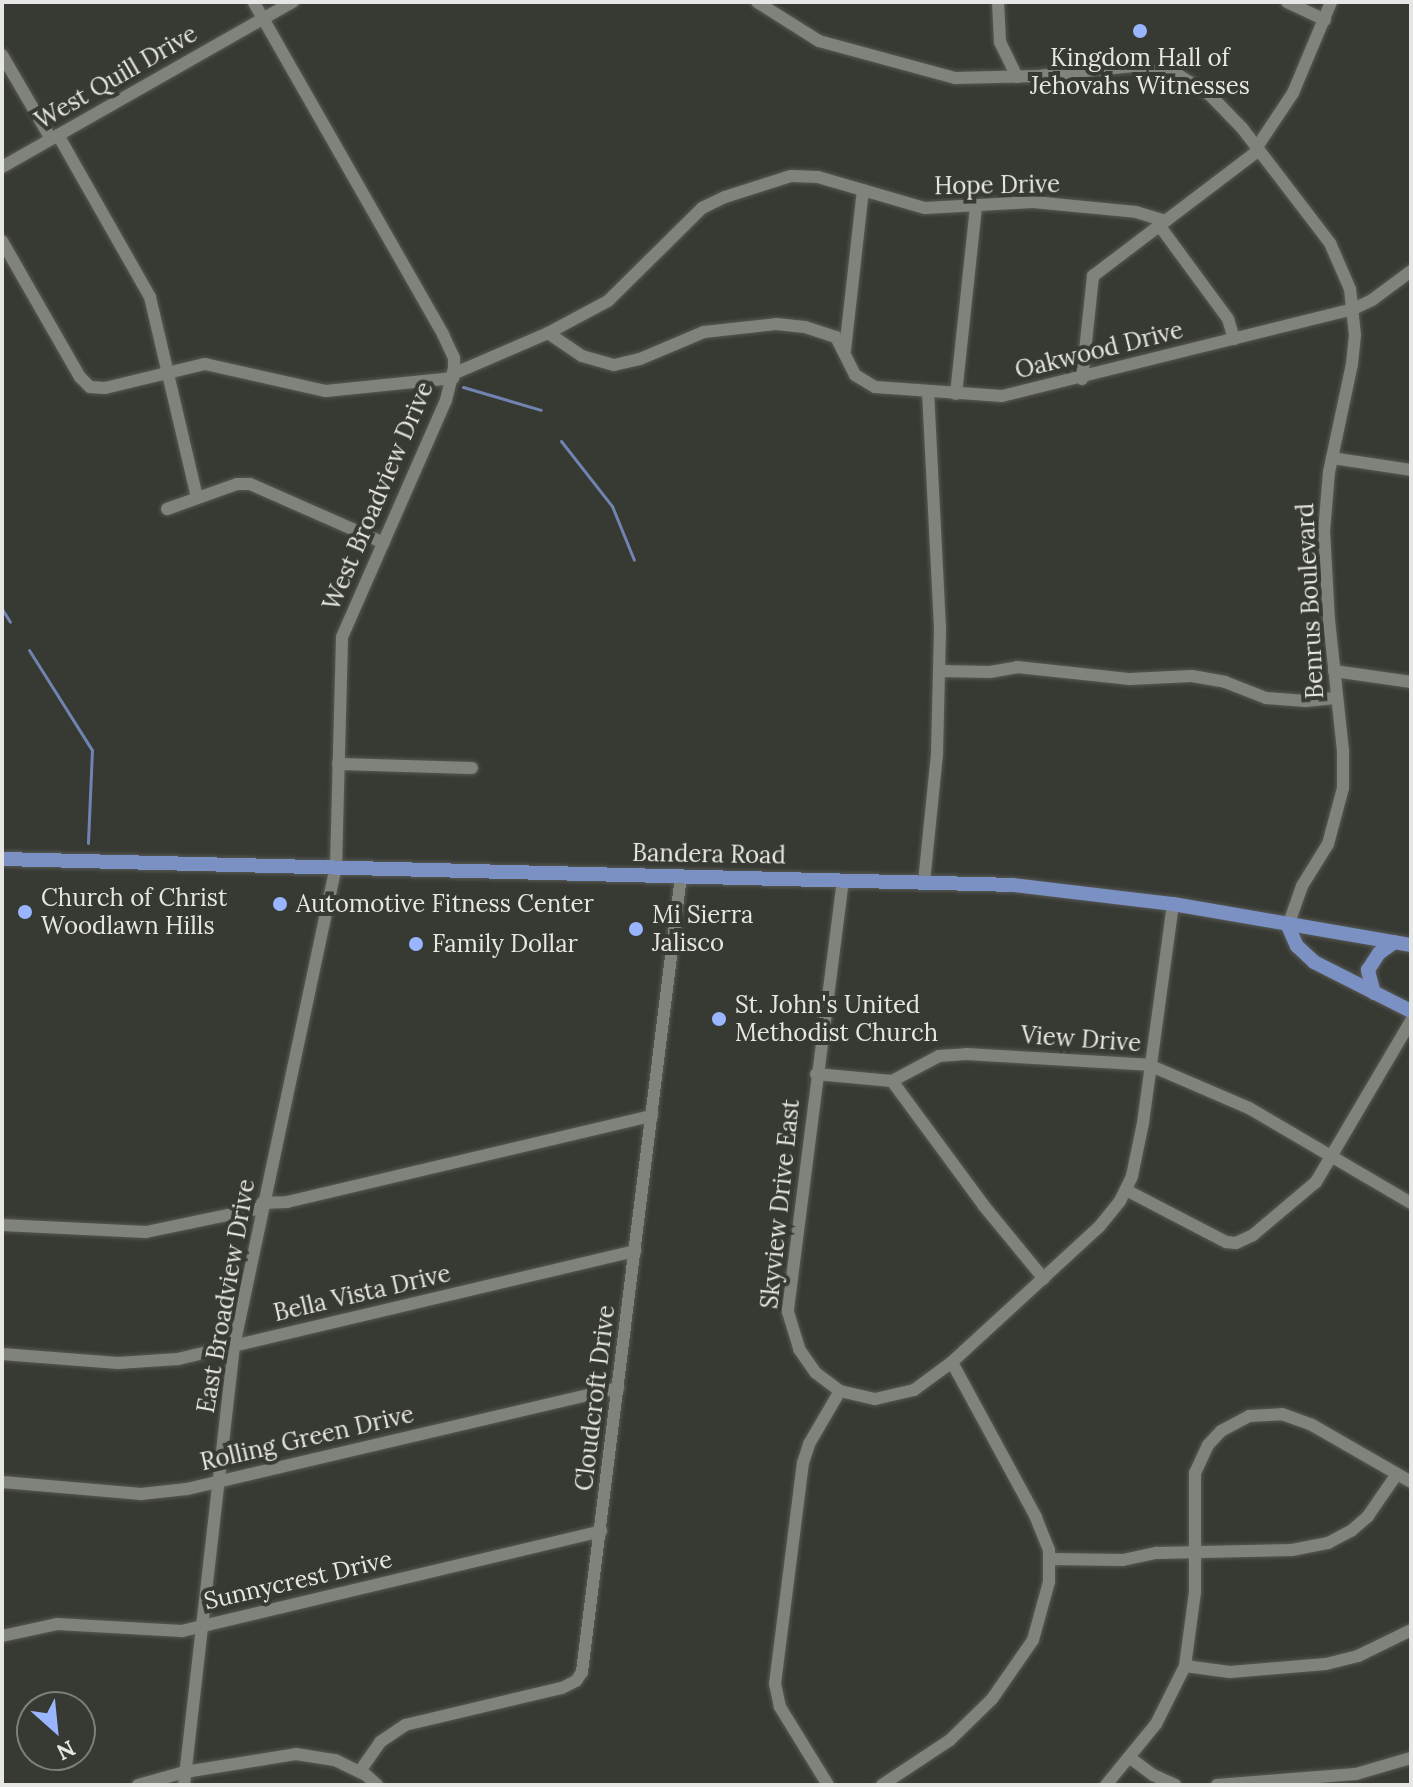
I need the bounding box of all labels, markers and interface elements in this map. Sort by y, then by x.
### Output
street label: West Quill Drive [30,19,202,135]
marker: Kingdom Hall of Jehovahs Witnesses [1131,22,1149,40]
place label: Kingdom Hall of Jehovahs Witnesses [1030,44,1250,100]
street label: Hope Drive [934,170,1060,200]
street label: Oakwood Drive [1012,315,1186,385]
street label: West Broadview Drive [317,377,439,615]
street label: Benrus Boulevard [1290,502,1330,700]
street label: Bandera Road [632,838,786,870]
place label: Church of Christ Woodlawn Hills [41,884,227,940]
place label: Automotive Fitness Center [296,890,594,918]
marker: Automotive Fitness Center [271,895,289,913]
place label: Mi Sierra Jalisco [652,901,753,957]
marker: Church of Christ Woodlawn Hills [16,903,34,921]
marker: Mi Sierra Jalisco [627,920,645,938]
place label: Family Dollar [432,930,578,958]
marker: Family Dollar [407,935,425,953]
place label: St. John's United Methodist Church [735,991,938,1047]
marker: St. John's United Methodist Church [710,1010,728,1028]
street label: View Drive [1020,1020,1142,1058]
street label: Skyview Drive East [755,1098,805,1310]
street label: East Broadview Drive [191,1177,261,1415]
street label: Bella Vista Drive [271,1259,453,1327]
street label: Cloudcroft Drive [569,1303,621,1493]
street label: Rolling Green Drive [197,1399,417,1477]
street label: Sunnycrest Drive [201,1544,395,1616]
north arrow [16,1691,96,1771]
text: N [52,1734,80,1767]

